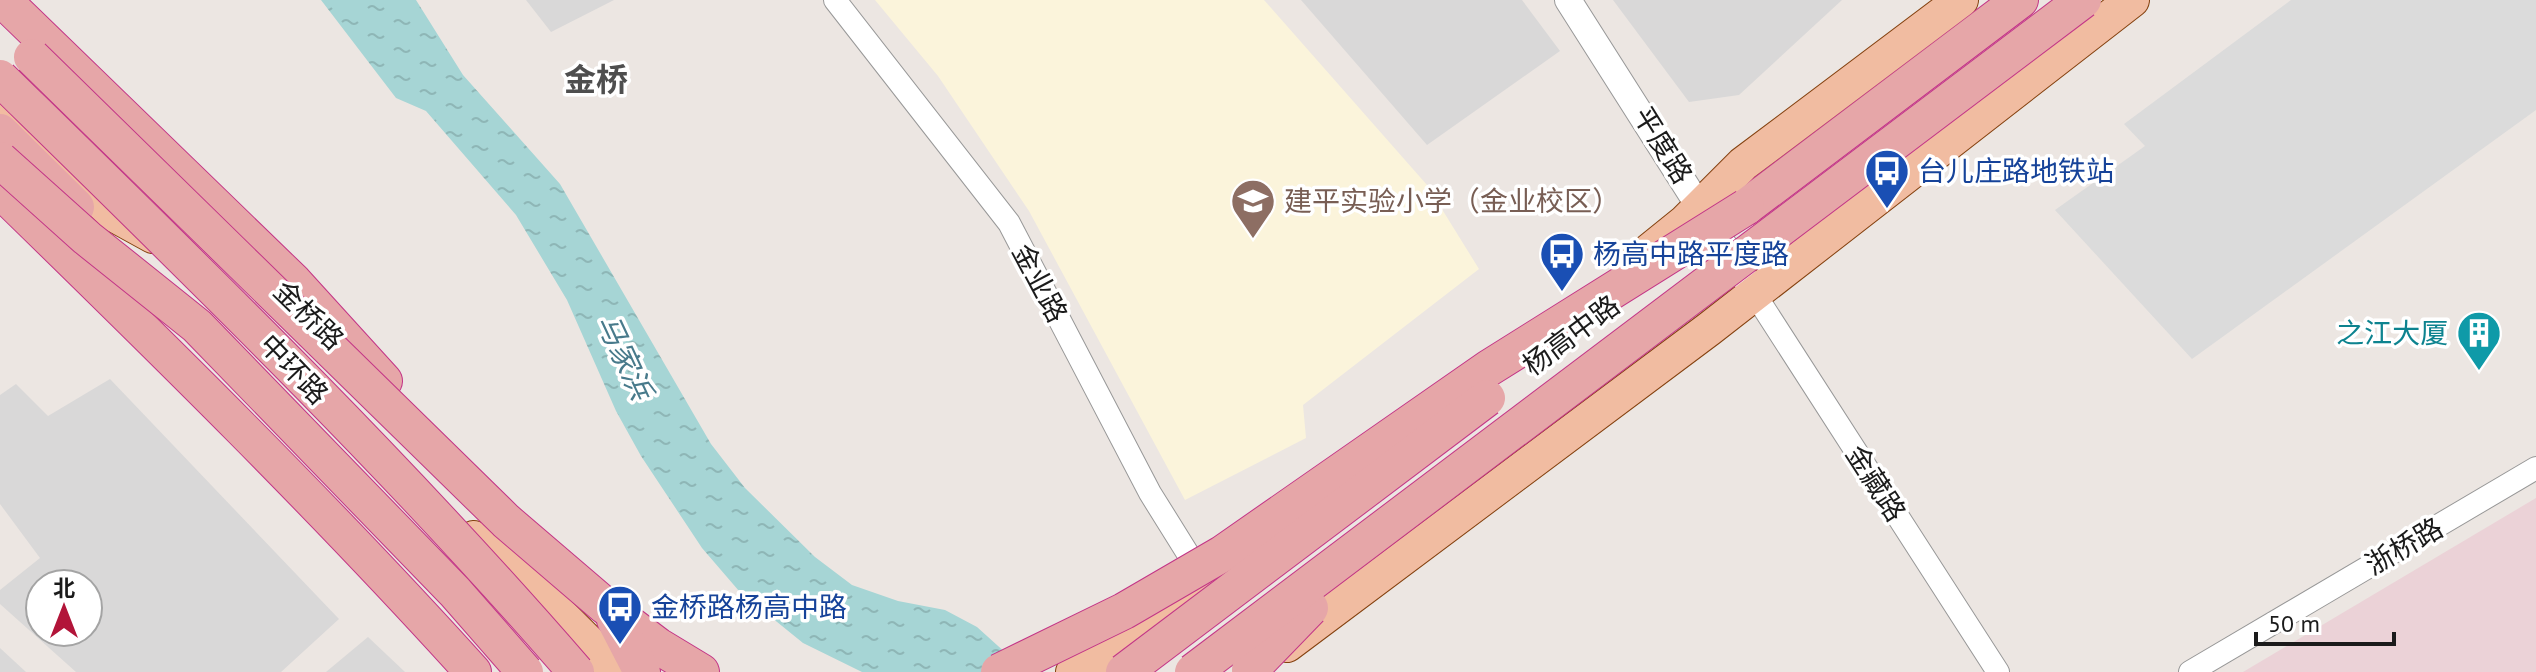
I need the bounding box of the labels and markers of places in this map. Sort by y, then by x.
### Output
bus stop icon: 台儿庄路地铁站 [1863,147,1911,210]
place label: 台儿庄路地铁站 [1918,152,2114,189]
school or university icon: 建平实验小学（金业校区） [1229,177,1277,240]
place label: 建平实验小学（金业校区） [1284,182,1620,219]
bus stop icon: 杨高中路平度路 [1538,230,1586,293]
place label: 杨高中路平度路 [1593,235,1789,272]
building icon: 之江大厦 [2455,309,2503,372]
place label: 之江大厦 [2336,314,2448,351]
bus stop icon: 金桥路杨高中路 [596,583,644,646]
place label: 金桥路杨高中路 [651,588,847,625]

